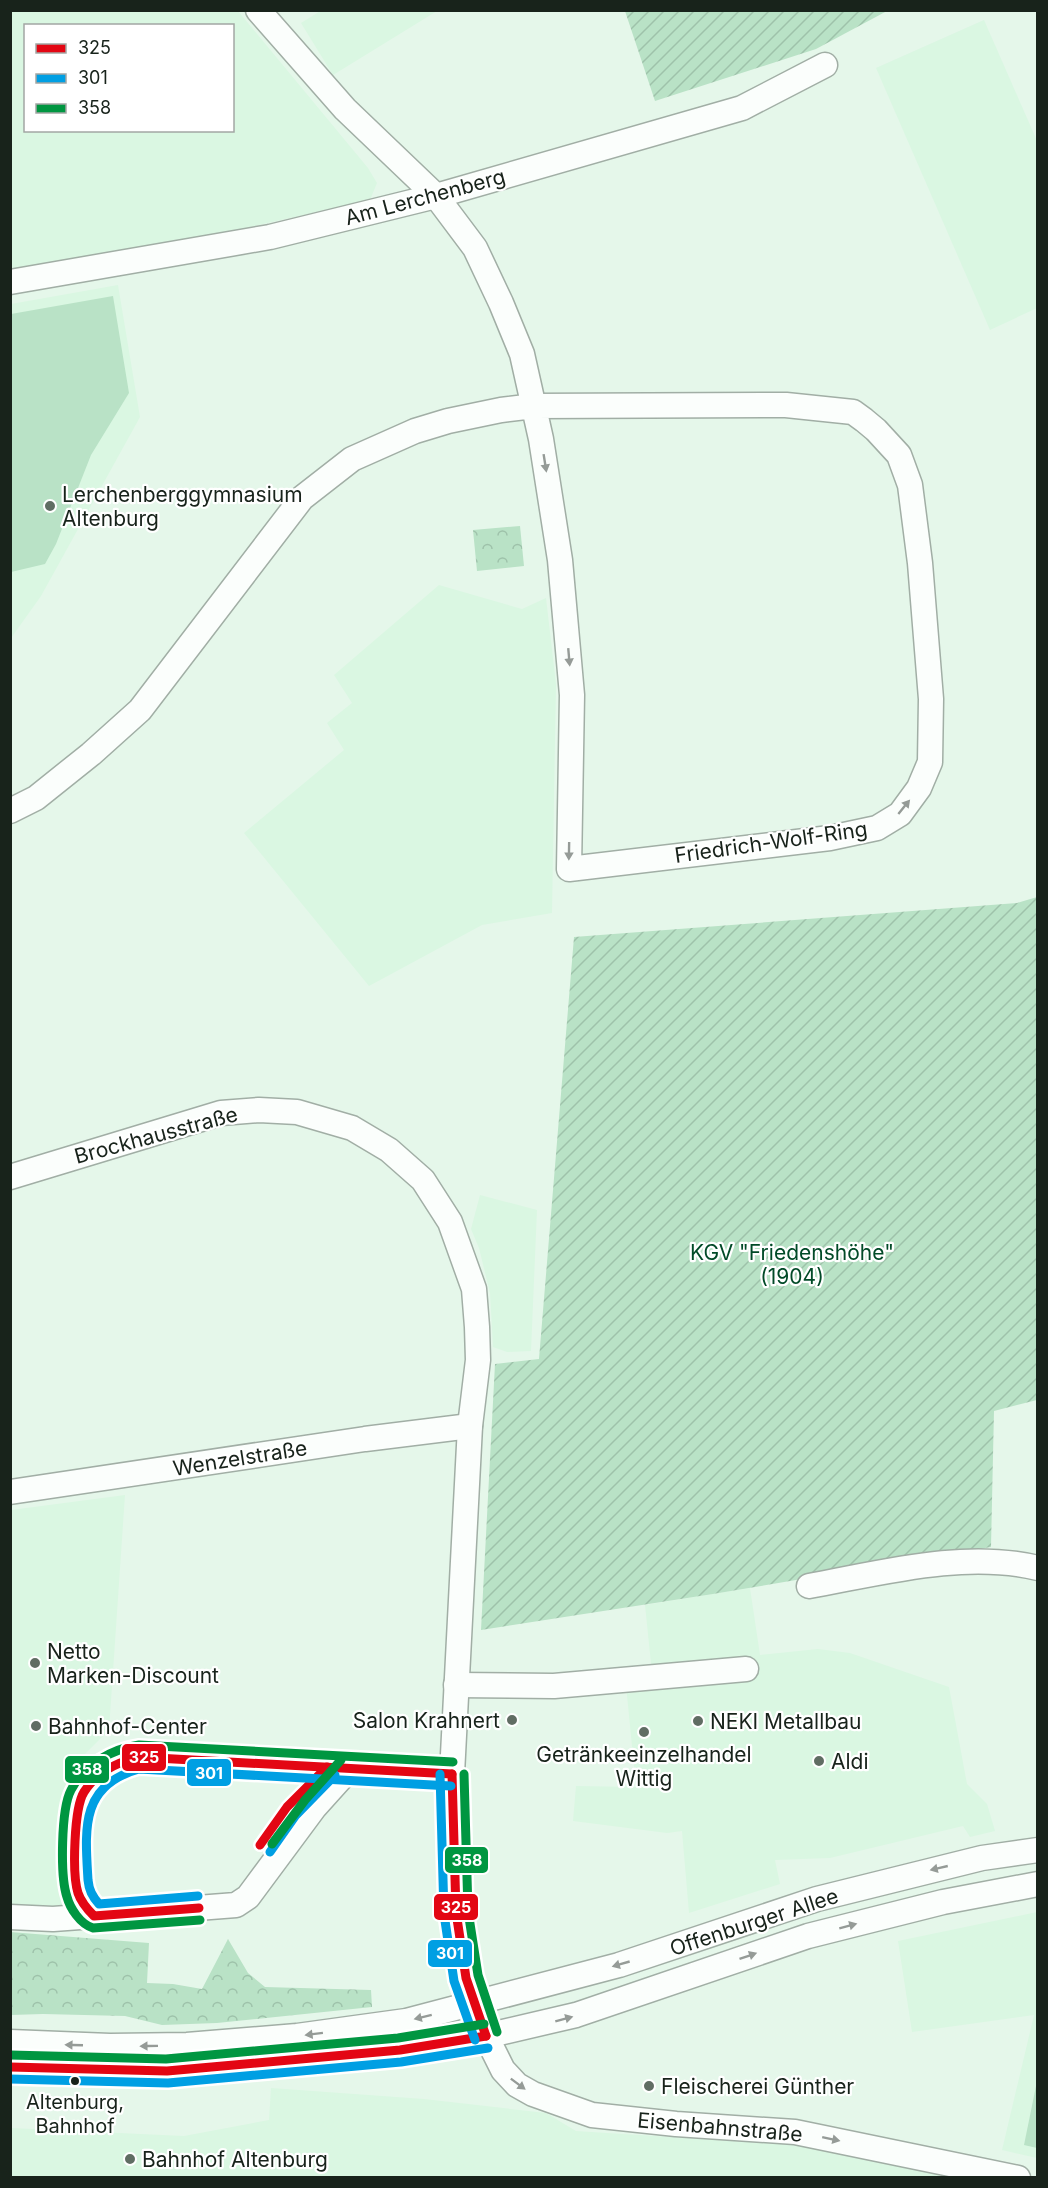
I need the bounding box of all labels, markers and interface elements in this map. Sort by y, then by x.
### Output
legend [24,24,234,132]
text: 325 [78,37,111,58]
text: 301 [78,67,108,88]
text: 358 [78,97,111,118]
street label: Am Lerchenberg [342,164,508,230]
one-way arrow [540,454,549,473]
place label: Lerchenberggymnasium Altenburg [62,482,303,531]
marker: Lerchenberggymnasium Altenburg [43,499,57,513]
one-way arrow [564,647,573,666]
one-way arrow [898,799,911,815]
street label: Friedrich-Wolf-Ring [673,816,869,868]
one-way arrow [564,842,574,861]
street label: Brockhausstraße [72,1101,240,1169]
park label: KGV "Friedenshöhe" (1904) [690,1240,894,1289]
street label: Wenzelstraße [171,1435,309,1481]
place label: Netto Marken-Discount [47,1639,219,1688]
marker: Netto Marken-Discount [28,1656,42,1670]
place label: Salon Krahnert [353,1708,500,1733]
place label: NEKI Metallbau [710,1709,862,1734]
marker: Salon Krahnert [505,1713,519,1727]
place label: Bahnhof-Center [48,1714,207,1739]
marker: NEKI Metallbau [691,1714,705,1728]
marker: Bahnhof-Center [29,1719,43,1733]
marker: Getränkeeinzelhandel Wittig [637,1725,651,1739]
place label: Getränkeeinzelhandel Wittig [536,1742,752,1791]
line badge: 325 [121,1743,167,1772]
text: 325 [129,1747,159,1767]
place label: Aldi [831,1749,869,1774]
marker: Aldi [812,1754,826,1768]
line badge: 358 [64,1755,110,1784]
line badge: 301 [186,1758,232,1787]
text: 358 [72,1759,102,1779]
text: 301 [195,1763,223,1783]
line badge: 358 [444,1846,489,1874]
text: 358 [452,1850,482,1870]
one-way arrow [929,1864,948,1874]
street label: Offenburger Allee [667,1883,841,1961]
line badge: 325 [433,1893,479,1921]
text: 325 [441,1897,471,1917]
one-way arrow [839,1920,857,1930]
line badge: 301 [427,1939,473,1968]
text: 301 [436,1943,464,1963]
one-way arrow [739,1951,757,1961]
one-way arrow [612,1960,630,1969]
one-way arrow [414,2012,432,2022]
one-way arrow [554,2013,573,2023]
one-way arrow [304,2029,323,2038]
one-way arrow [64,2040,83,2049]
one-way arrow [139,2041,158,2050]
place label: Fleischerei Günther [661,2074,854,2099]
marker: Altenburg, Bahnhof [69,2075,81,2087]
one-way arrow [510,2078,526,2090]
marker: Fleischerei Günther [642,2079,656,2093]
place label: Altenburg, Bahnhof [26,2090,124,2138]
street label: Eisenbahnstraße [636,2107,804,2147]
one-way arrow [822,2135,841,2144]
place label: Bahnhof Altenburg [142,2147,328,2172]
marker: Bahnhof Altenburg [123,2152,137,2166]

